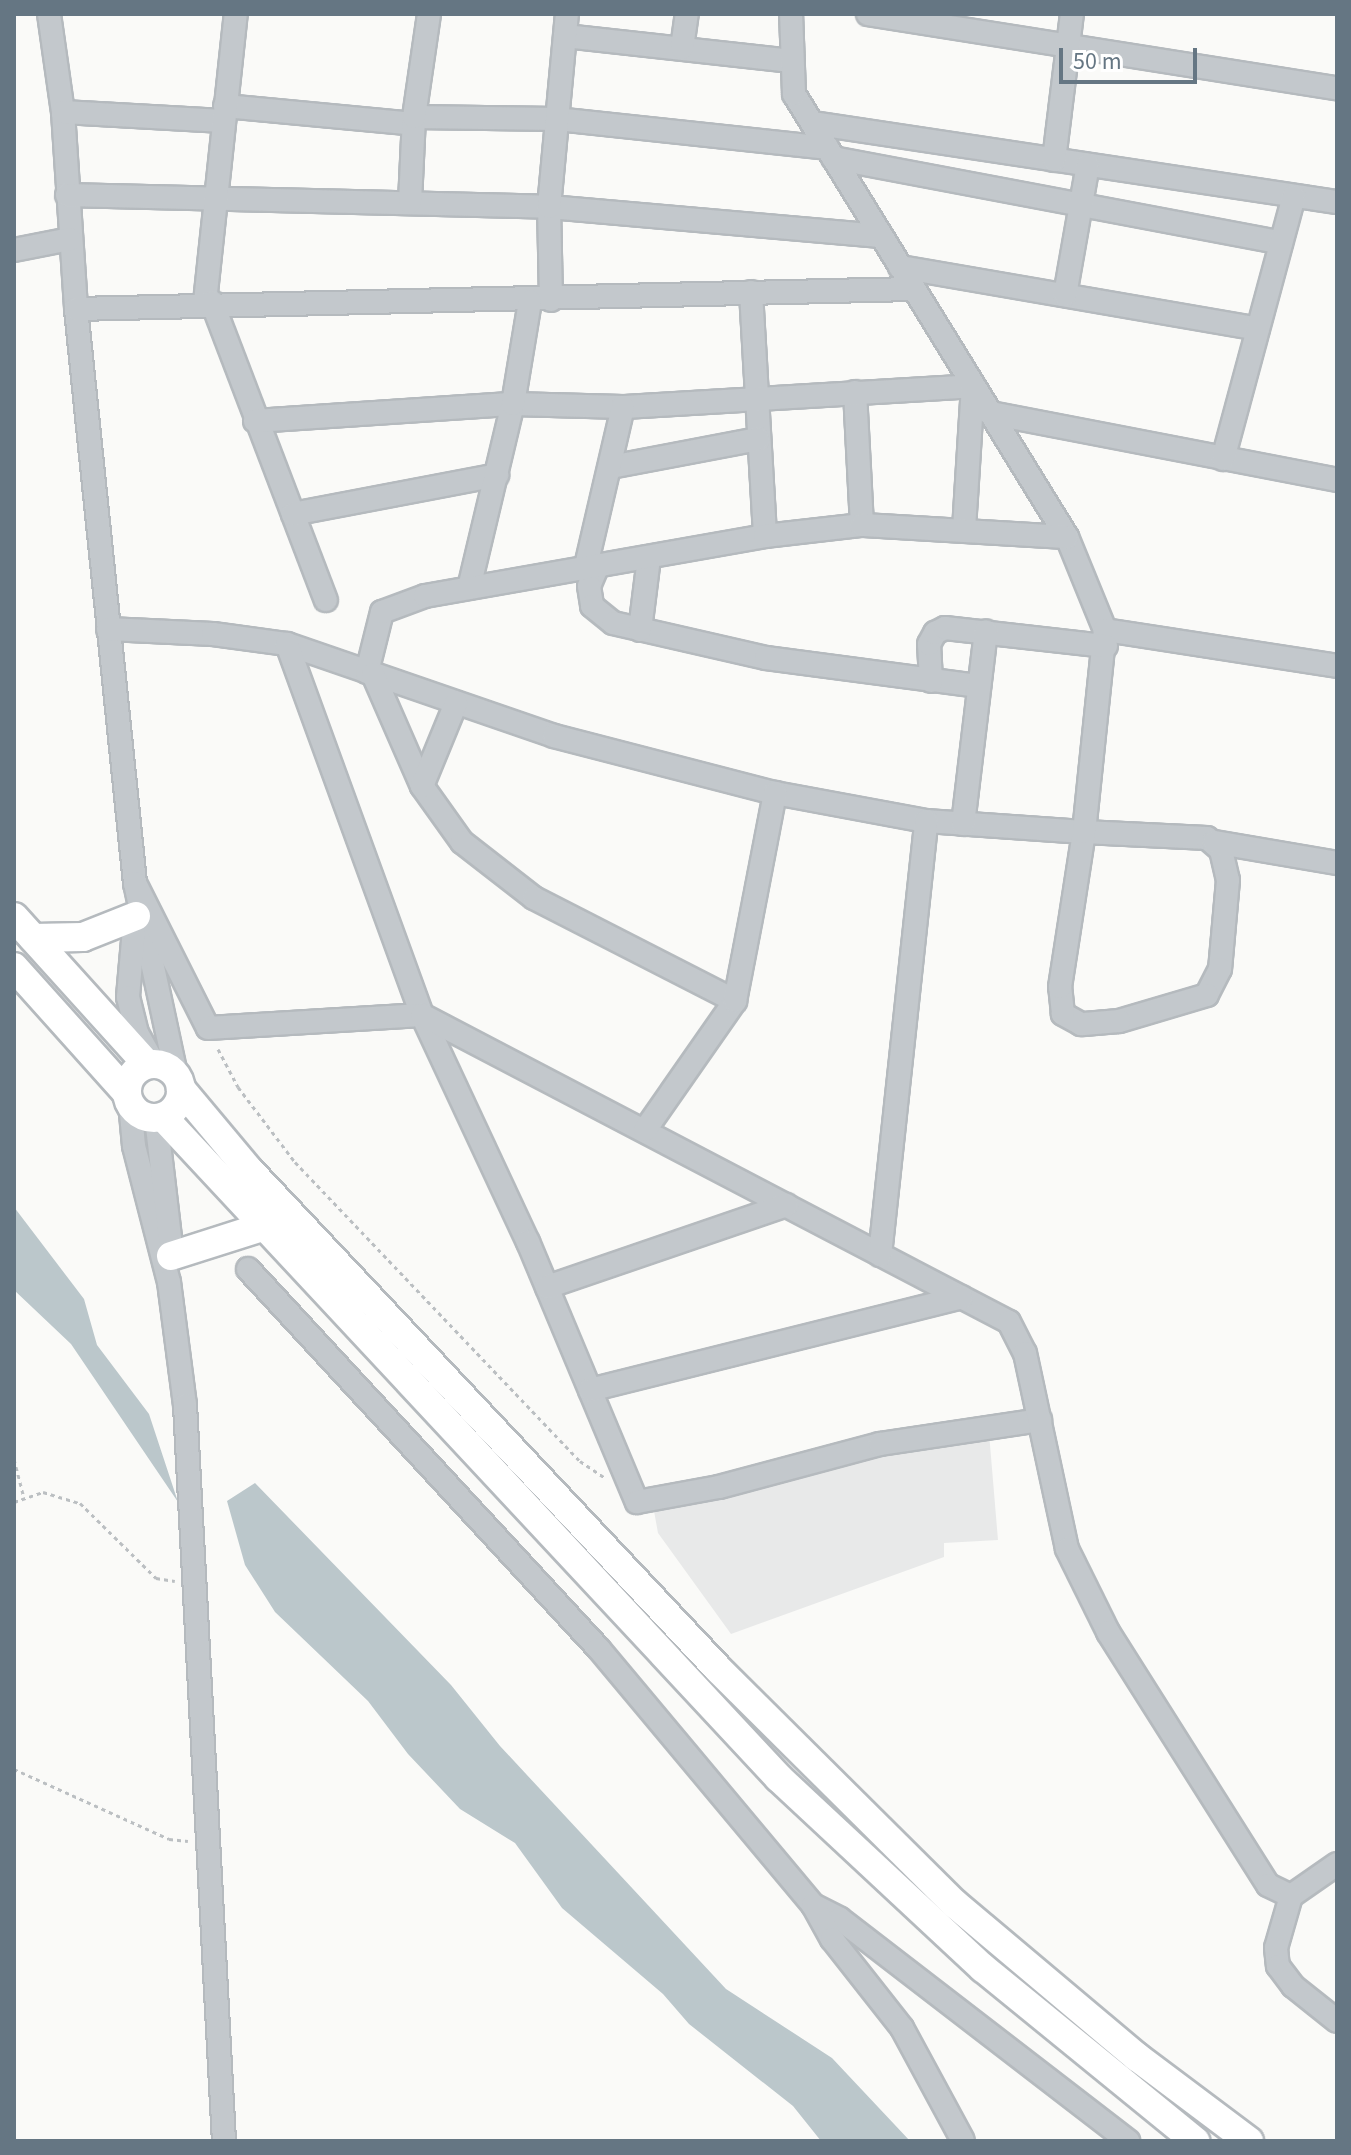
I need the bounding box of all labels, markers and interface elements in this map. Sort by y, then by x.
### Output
scale bar [1063,32,1201,82]
text: 50 m [1073,44,1122,79]

